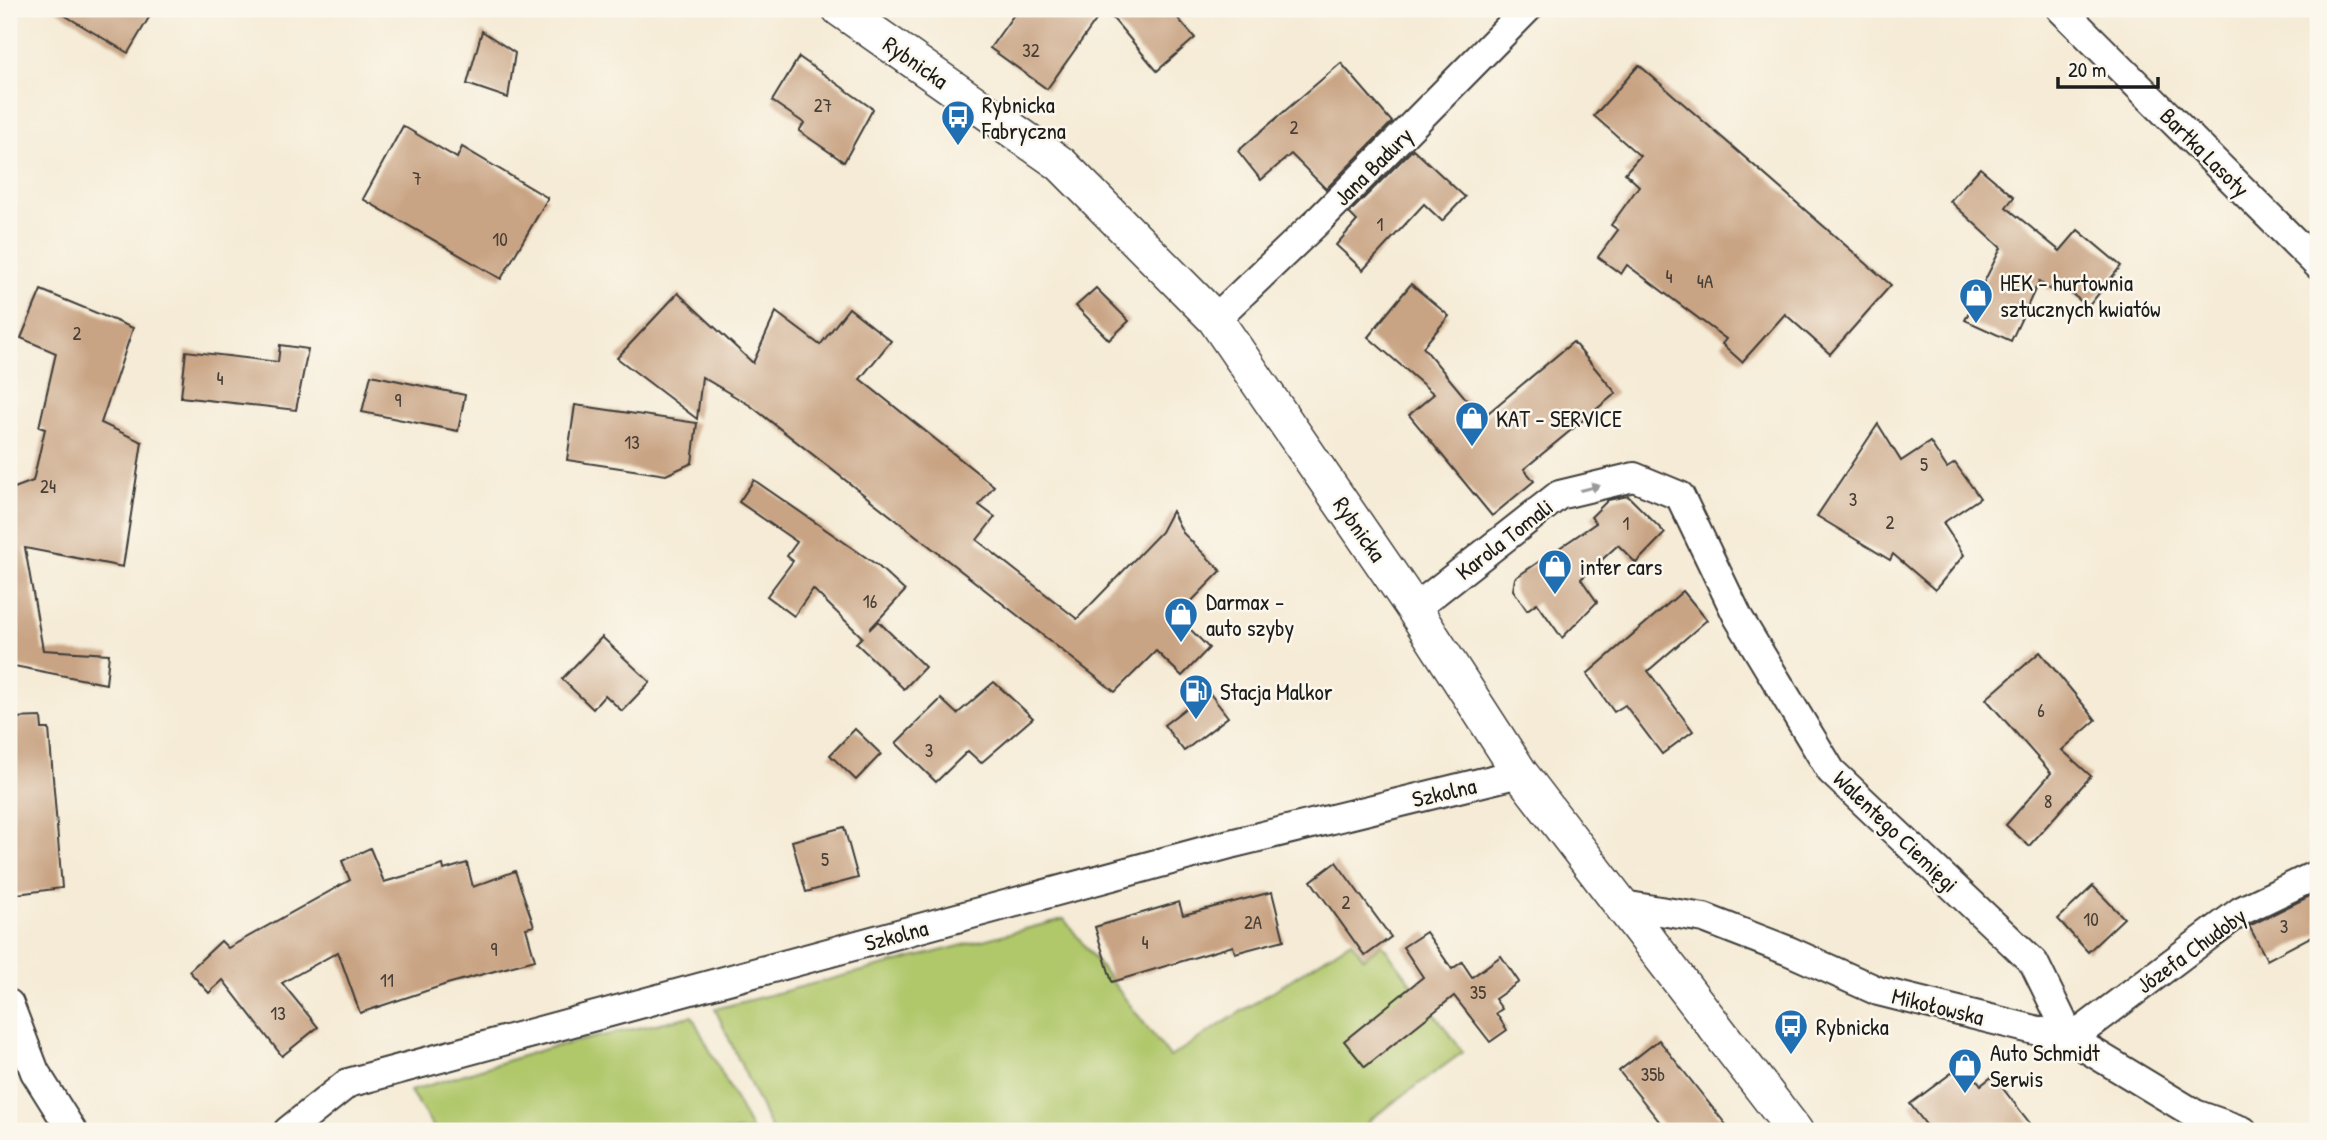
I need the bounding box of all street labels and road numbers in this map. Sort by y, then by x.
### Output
street label: Rybnicka [877,28,955,96]
street label: Bartka Lasoty [2154,101,2257,204]
street label: Jana Badury [1327,120,1419,212]
street label: Rybnicka [1326,490,1394,568]
street label: Karola Tomali [1449,491,1559,587]
street label: Walentego Ciemięgi [1827,763,1965,899]
street label: Szkolna [1409,770,1479,814]
street label: Józefa Chudoby [2130,900,2252,1000]
street label: Szkolna [861,912,931,958]
street label: Mikołowska [1889,980,1987,1032]

